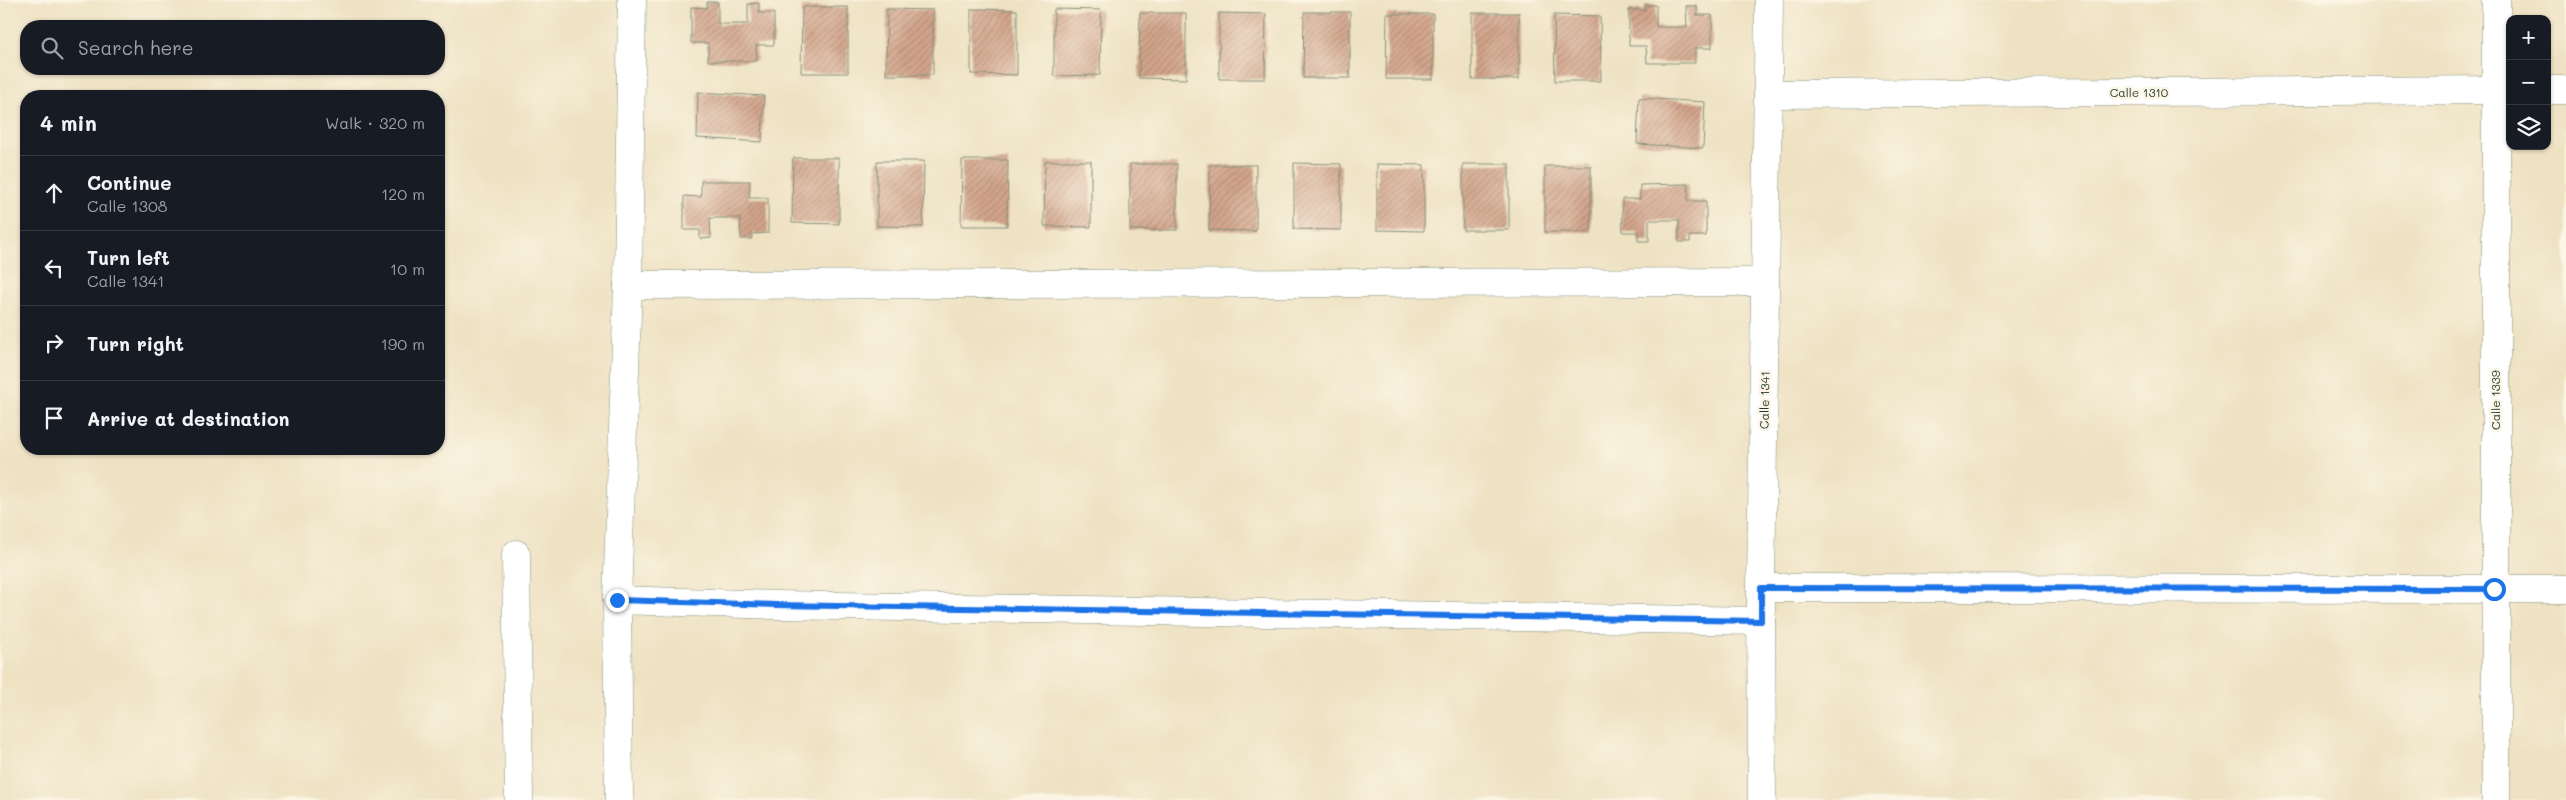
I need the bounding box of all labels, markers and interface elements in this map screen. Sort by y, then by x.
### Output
map controls [2506,15,2551,150]
button: + [2506,15,2551,60]
search box [20,20,445,75]
icon: search [38,34,66,62]
text: Search here [78,35,194,60]
button: − [2506,60,2551,105]
street label: Calle 1310 [2110,84,2169,100]
button: layers [2506,105,2551,150]
text: 4 min [40,109,97,136]
text: Walk · 320 m [325,112,425,133]
text: Continue [87,170,172,195]
icon: ahead [40,179,68,207]
text: 120 m [381,183,425,204]
text: Calle 1308 [87,195,168,216]
text: Turn left [87,245,170,270]
icon: left [40,254,68,282]
text: 10 m [390,258,425,279]
text: Calle 1341 [87,270,165,291]
icon: right [40,329,68,357]
text: Turn right [87,331,184,356]
text: 190 m [381,333,425,354]
street label: Calle 1339 [2487,370,2503,430]
street label: Calle 1341 [1755,371,1773,429]
icon: arrive [40,404,68,432]
text: Arrive at destination [87,406,290,431]
route start [2483,578,2506,601]
route end [606,589,629,612]

